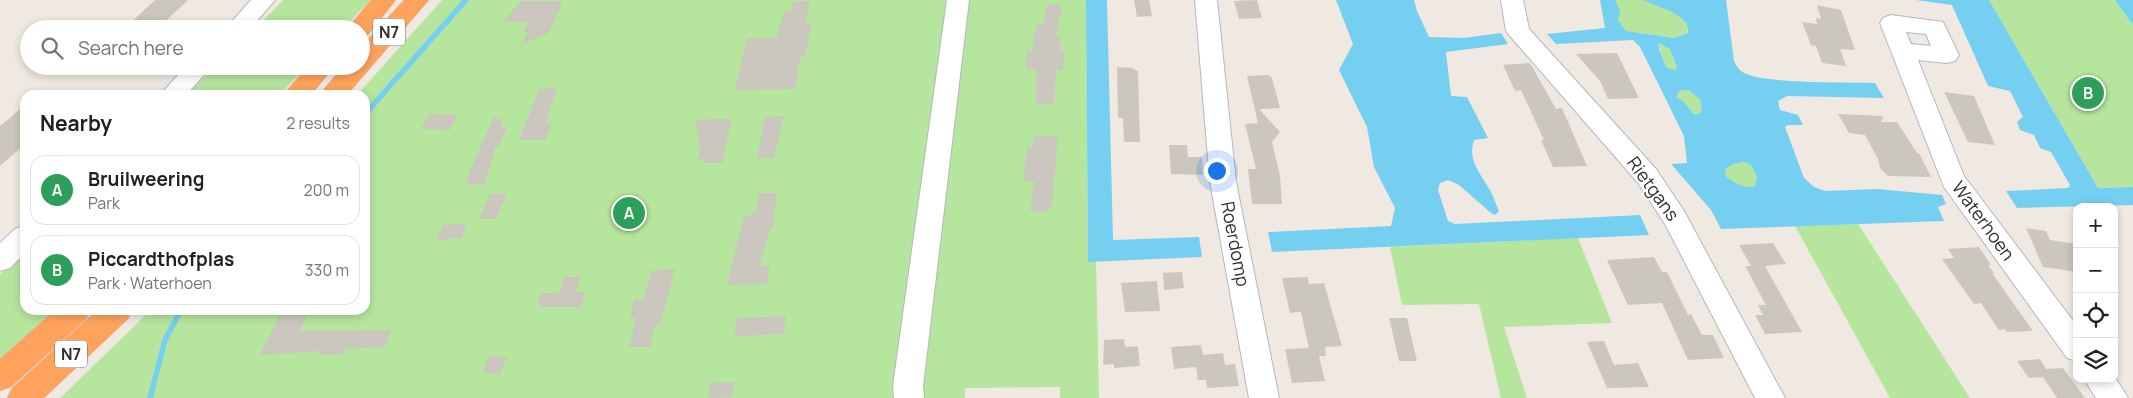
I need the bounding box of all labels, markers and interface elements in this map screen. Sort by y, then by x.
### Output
road number: N7 [373,18,405,46]
search box [20,20,370,75]
icon: search [38,34,66,62]
text: Search here [78,35,184,61]
pin: B [2072,74,2104,112]
text: Nearby [40,109,112,137]
text: 2 results [286,112,350,134]
street label: Rietgans [1622,151,1685,225]
your location [1204,158,1230,184]
text: Bruilweering [88,166,204,192]
street label: Waterhoen [1947,176,2021,265]
text: A [52,179,62,201]
text: 200 m [304,179,349,201]
text: Park [88,192,120,214]
pin: A [613,194,645,232]
street label: Roerdomp [1216,199,1256,288]
map controls [2073,203,2118,383]
button: + [2073,203,2118,248]
text: Piccardthofplas [88,246,234,272]
button: − [2073,248,2118,293]
text: B [52,259,62,281]
text: 330 m [305,259,349,281]
text: Park · Waterhoen [88,272,212,294]
button: locate [2073,293,2118,338]
button: layers [2073,338,2118,383]
road number: N7 [55,340,87,368]

